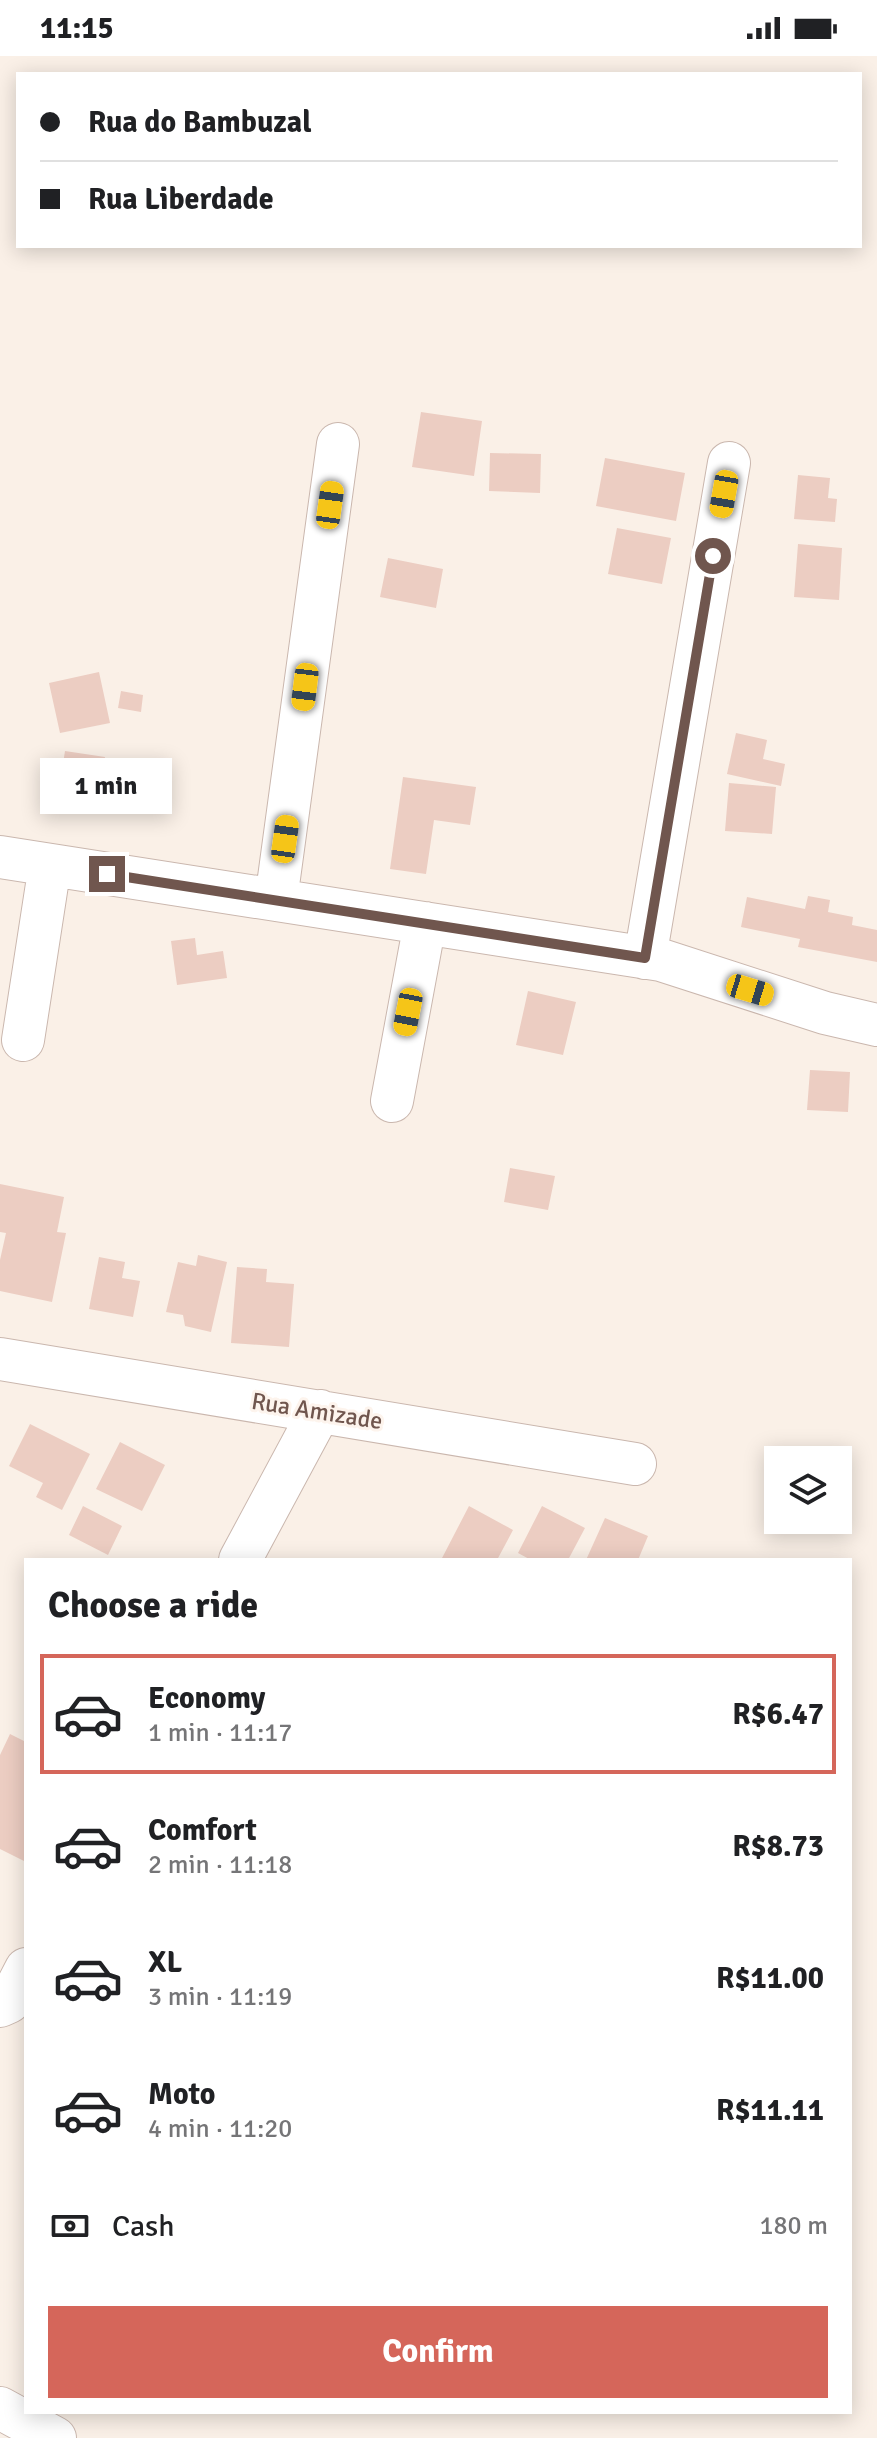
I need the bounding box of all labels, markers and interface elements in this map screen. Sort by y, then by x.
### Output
text: 11:15 [40,10,114,47]
text: Rua do Bambuzal [88,104,312,141]
text: Rua Liberdade [88,181,274,218]
car [708,468,740,520]
car [315,480,345,530]
route start [695,538,731,574]
car [290,662,320,712]
callout: 1 min [41,758,173,814]
text: 1 min [75,770,137,802]
car [270,814,300,864]
route end [89,856,125,892]
car [724,972,776,1008]
car [392,986,424,1038]
street label: Rua Amizade [249,1386,385,1436]
map controls [764,1446,852,1534]
button: layers [764,1446,852,1534]
text: Choose a ride [48,1583,258,1628]
icon: car [52,1678,124,1750]
text: Economy [148,1680,265,1717]
text: R$6.47 [732,1696,824,1733]
text: 1 min · 11:17 [148,1717,292,1749]
icon: car [52,1810,124,1882]
text: Comfort [148,1812,257,1849]
text: R$8.73 [732,1828,824,1865]
text: 2 min · 11:18 [148,1849,292,1881]
icon: car [52,1942,124,2014]
text: XL [148,1944,182,1981]
text: R$11.00 [716,1960,824,1997]
text: 3 min · 11:19 [148,1981,292,2013]
icon: car [52,2074,124,2146]
text: Moto [148,2076,215,2113]
text: R$11.11 [716,2092,824,2129]
text: 4 min · 11:20 [148,2113,292,2145]
icon: cash [48,2204,92,2248]
text: Cash [112,2208,175,2245]
text: 180 m [759,2210,828,2242]
button: Confirm [48,2306,828,2398]

